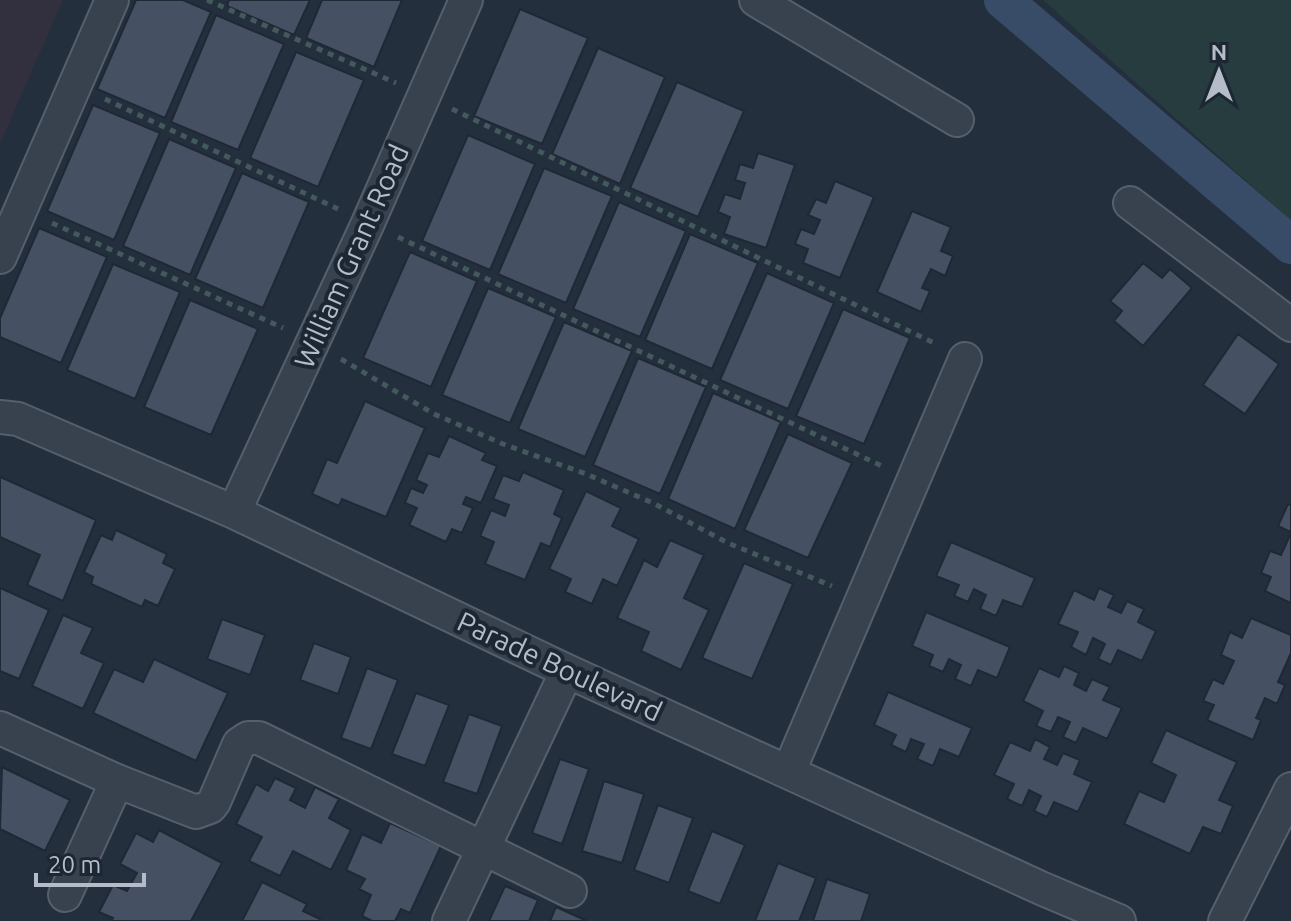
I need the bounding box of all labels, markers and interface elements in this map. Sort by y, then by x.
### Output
north arrow [1179,32,1259,112]
text: N [1211,39,1227,64]
street label: William Grant Road [288,140,414,372]
street label: Parade Boulevard [453,605,667,727]
scale bar [36,837,144,887]
text: 20 m [48,851,101,878]

